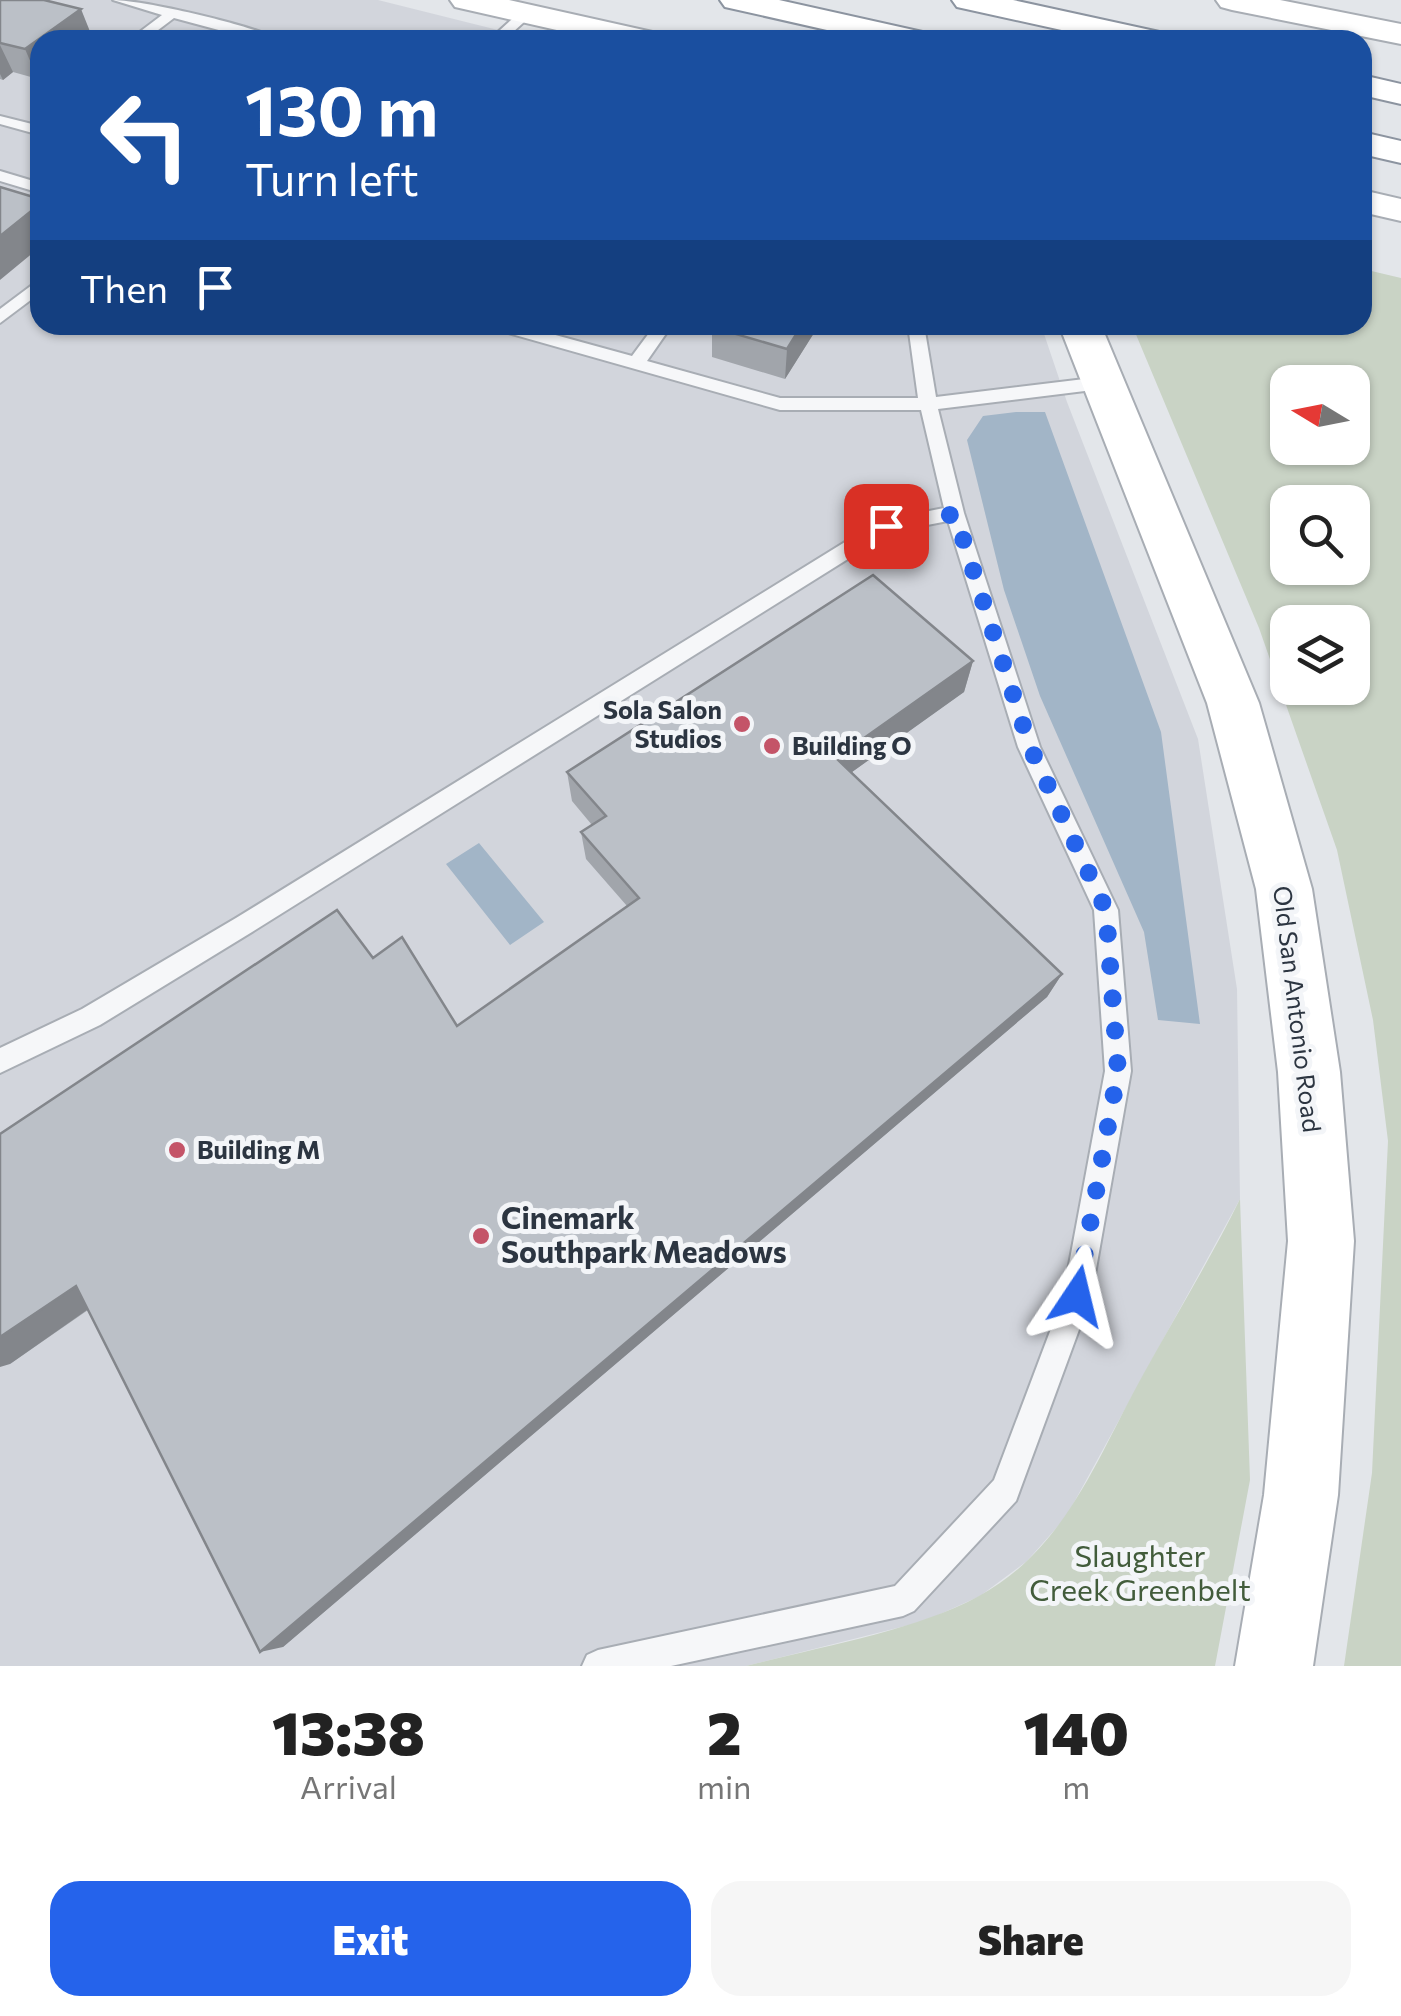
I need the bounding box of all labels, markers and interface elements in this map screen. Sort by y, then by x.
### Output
text: 130 m [245,65,438,150]
icon: left [80,70,210,200]
text: Turn left [245,150,419,205]
icon: arrive [188,260,243,315]
text: Then [80,264,168,311]
north arrow [1270,365,1370,465]
map controls [1270,365,1370,705]
pin [844,484,929,569]
button: search [1270,485,1370,585]
icon: arrive [859,499,914,554]
button: layers [1270,605,1370,705]
place label: Sola Salon Studios [603,694,722,753]
marker: Sola Salon Studios [731,713,753,735]
place label: Building O [792,730,912,760]
marker: Building O [761,735,783,757]
street label: Old San Antonio Road [1268,884,1328,1134]
place label: Building M [197,1134,320,1164]
marker: Building M [166,1139,188,1161]
place label: Cinemark Southpark Meadows [501,1198,787,1269]
marker: Cinemark Southpark Meadows [470,1225,492,1247]
position arrow [1025,1244,1129,1348]
park label: Slaughter Creek Greenbelt [1029,1536,1251,1607]
text: 13:38 [272,1694,425,1767]
text: 2 [707,1694,742,1767]
text: 140 [1023,1694,1129,1767]
text: Arrival [300,1766,397,1806]
text: min [697,1766,751,1806]
text: m [1062,1766,1090,1806]
button: Exit [50,1881,691,1996]
button: Share [711,1881,1351,1996]

